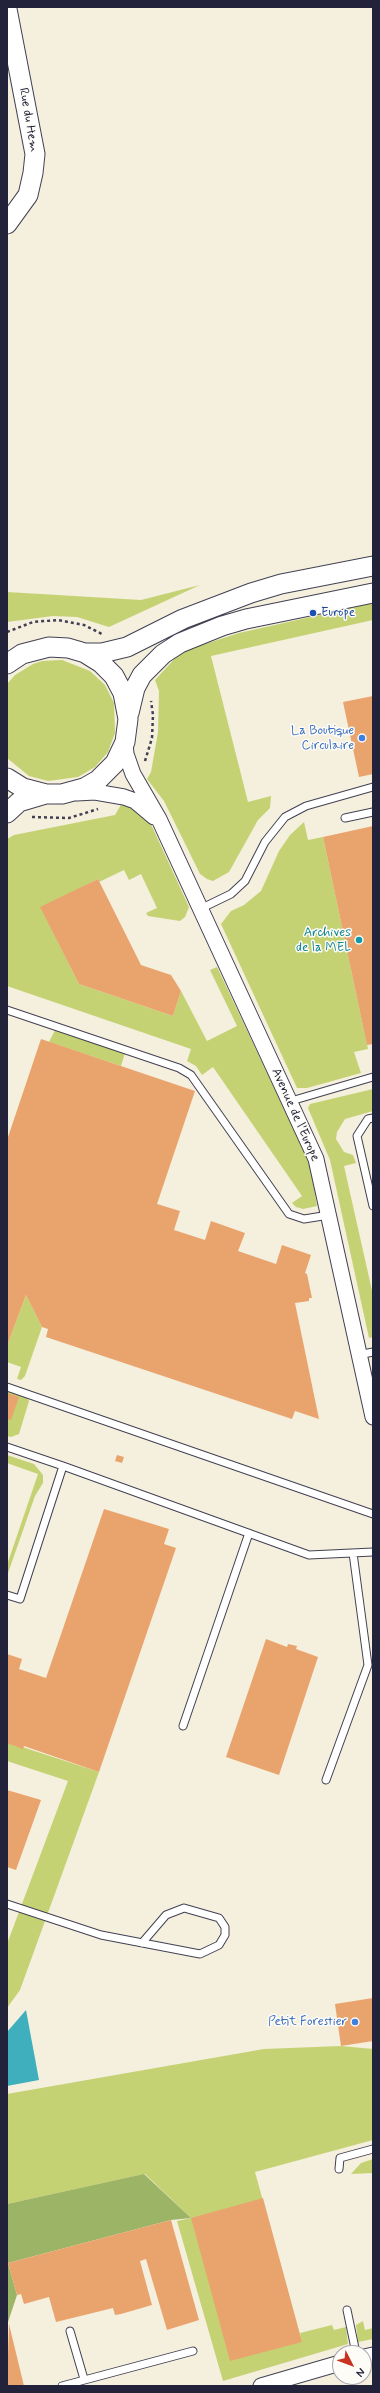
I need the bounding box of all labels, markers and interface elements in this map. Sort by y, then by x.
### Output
street label: Rue du Hem [15,87,41,153]
place label: Europe [321,605,355,621]
marker: Europe [308,608,318,618]
place label: La Boutique Circulaire [291,723,354,754]
marker: La Boutique Circulaire [357,733,367,743]
place label: Archives de la MEL [296,925,351,956]
marker: Archives de la MEL [354,935,364,945]
street label: Avenue de l'Europe [267,1066,323,1164]
place label: Petit Forestier [268,2014,347,2030]
marker: Petit Forestier [350,2017,360,2027]
north arrow [332,2345,372,2385]
text: N [353,2365,368,2380]

